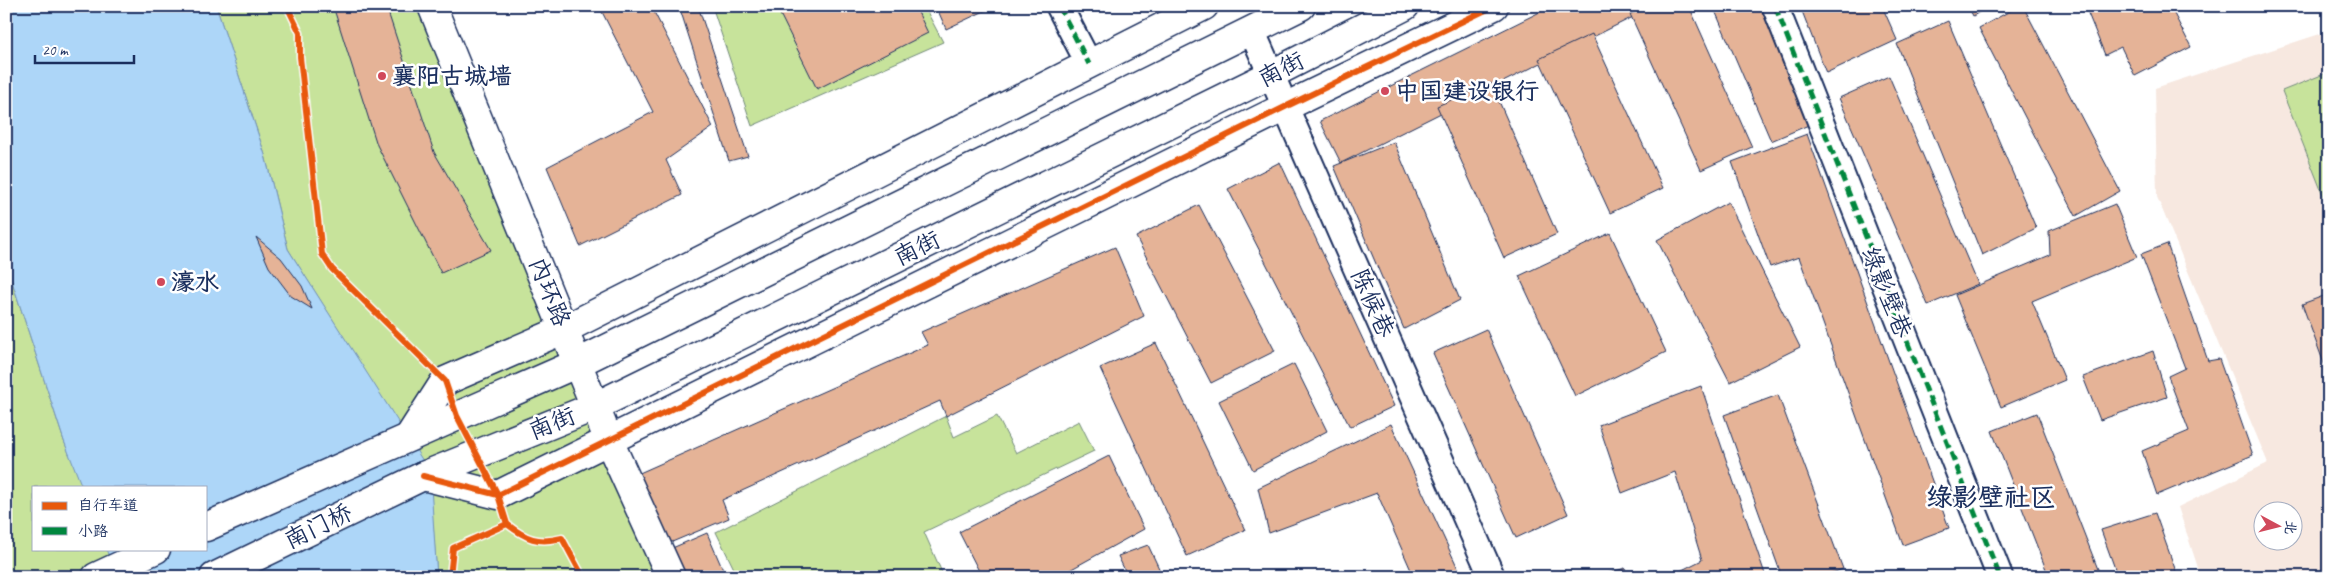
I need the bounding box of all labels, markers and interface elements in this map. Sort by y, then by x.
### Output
scale bar [35,32,134,64]
text: 20 m [42,41,69,60]
street label: 南街 [1253,45,1309,93]
place label: 襄阳古城墙 [392,61,512,91]
marker: 襄阳古城墙 [376,70,388,82]
place label: 中国建设银行 [1395,76,1539,106]
marker: 中国建设银行 [1379,85,1391,97]
street label: 南街 [889,224,945,272]
street label: 绿影壁巷 [1855,242,1919,342]
street label: 内环路 [523,253,577,331]
street label: 陈候巷 [1345,264,1401,342]
place label: 濠水 [171,267,219,297]
marker: 濠水 [155,276,167,288]
street label: 南街 [524,400,580,446]
district label: 绿影壁社区 [1926,481,2056,514]
legend [32,486,208,550]
text: 自行车道 [78,496,138,515]
street label: 南门桥 [279,497,357,555]
north arrow [2252,500,2302,550]
text: 北 [2281,520,2300,536]
text: 小路 [78,522,108,541]

